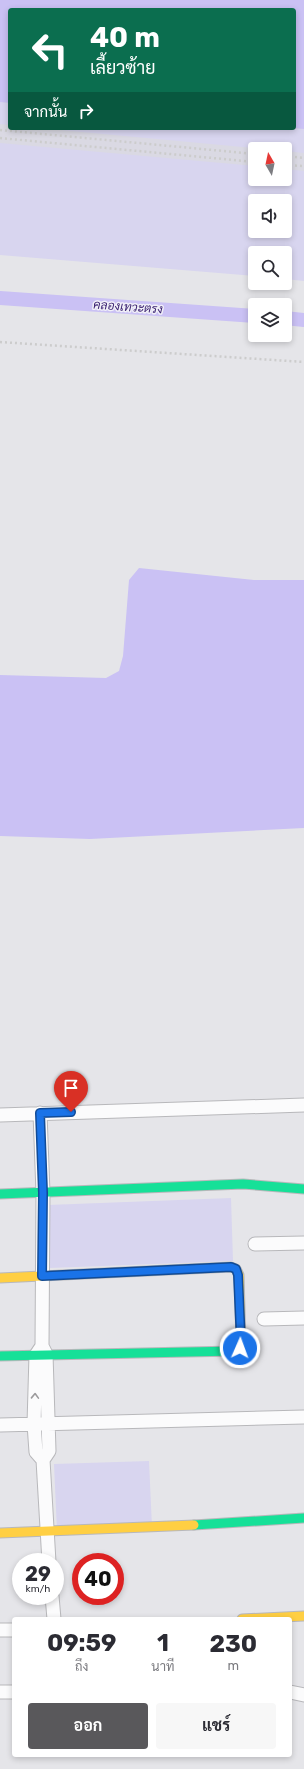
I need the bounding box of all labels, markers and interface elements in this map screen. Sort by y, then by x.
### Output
text: 40 m [90,21,160,54]
icon: left [24,24,76,76]
text: เลี้ยวซ้าย [90,57,156,79]
icon: right [75,100,97,122]
text: จากนั้น [24,103,67,121]
north arrow [248,142,292,186]
map controls [248,142,292,342]
button: sound [248,194,292,238]
button: search [248,246,292,290]
water label: คลองเทวะตรง [93,298,164,316]
button: layers [248,298,292,342]
pin [54,1071,88,1112]
icon: arrive [60,1077,82,1099]
position arrow [219,1327,261,1369]
one-way arrow [31,1393,39,1399]
speed limit sign: 40 [72,1553,124,1605]
text: 29 [25,1562,51,1586]
text: km/h [26,1583,50,1595]
text: 09:59 [47,1629,116,1657]
text: 1 [157,1629,169,1657]
text: 230 [209,1630,257,1658]
text: m [227,1658,239,1673]
text: ถึง [75,1659,88,1674]
text: นาที [151,1659,175,1674]
button: ออก [28,1703,148,1749]
button: แชร์ [156,1703,276,1749]

